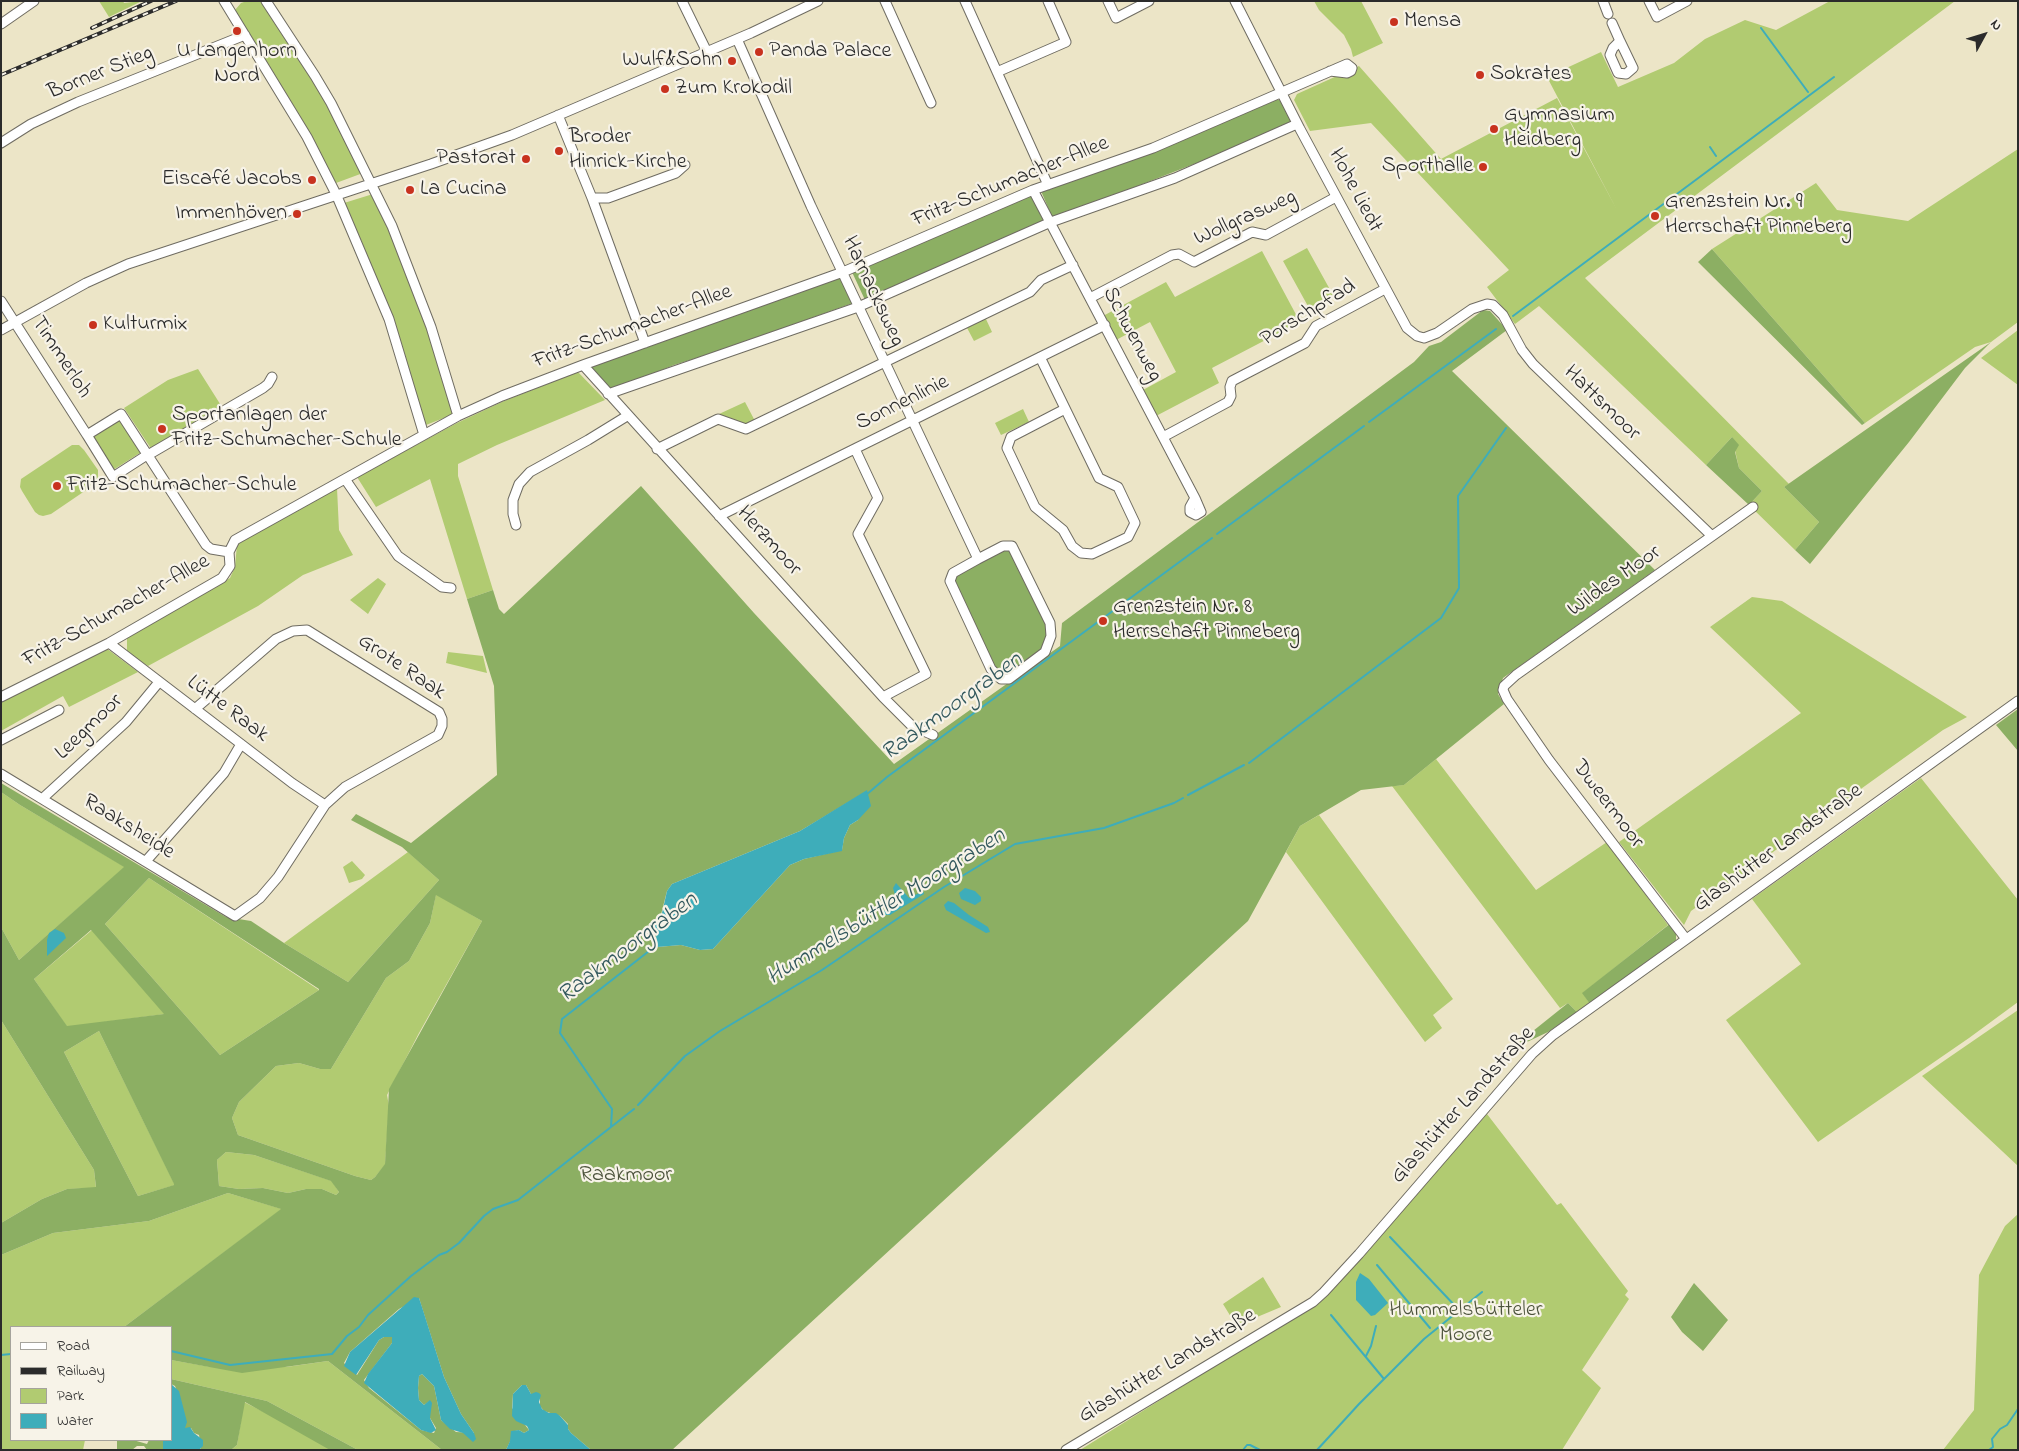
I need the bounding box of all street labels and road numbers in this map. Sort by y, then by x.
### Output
street label: Borner Stieg [44,41,158,107]
street label: Fritz-Schumacher-Allee [909,131,1113,235]
street label: Hohe Liedt [1321,145,1387,237]
street label: Wollgrasweg [1191,185,1301,253]
street label: Harnacksweg [835,232,909,352]
street label: Porschpfad [1256,274,1362,354]
street label: Fritz-Schumacher-Allee [530,280,736,376]
street label: Schwenweg [1095,283,1167,387]
street label: Timmerloh [24,312,96,404]
street label: Hattsmoor [1557,361,1645,447]
street label: Sonnenlinie [852,370,954,438]
street label: Herzmoor [730,501,806,583]
street label: Wildes Moor [1563,540,1667,624]
street label: Fritz-Schumacher-Allee [19,550,215,674]
street label: Grote Raak [352,629,450,707]
street label: Lütte Raak [181,670,273,750]
street label: Leegmoor [50,689,130,767]
street label: Dweermoor [1565,756,1649,854]
street label: Glashütter Landstraße [1689,779,1869,919]
street label: Raaksheide [77,789,179,867]
street label: Glashütter Landstraße [1386,1022,1542,1190]
street label: Glashütter Landstraße [1074,1304,1262,1430]

